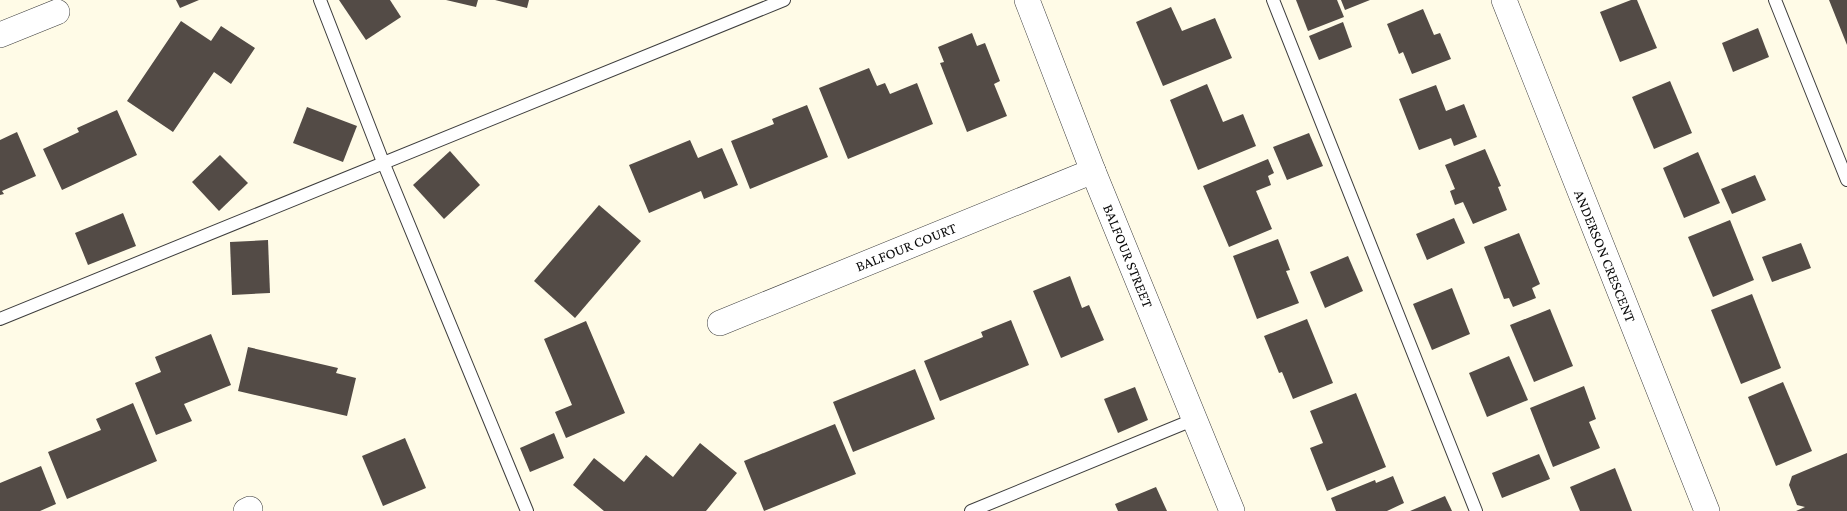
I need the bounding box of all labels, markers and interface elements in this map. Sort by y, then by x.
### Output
street label: ANDERSON CRESCENT [1571,187,1639,325]
street label: BALFOUR STREET [1100,202,1156,310]
street label: BALFOUR COURT [853,220,959,274]

